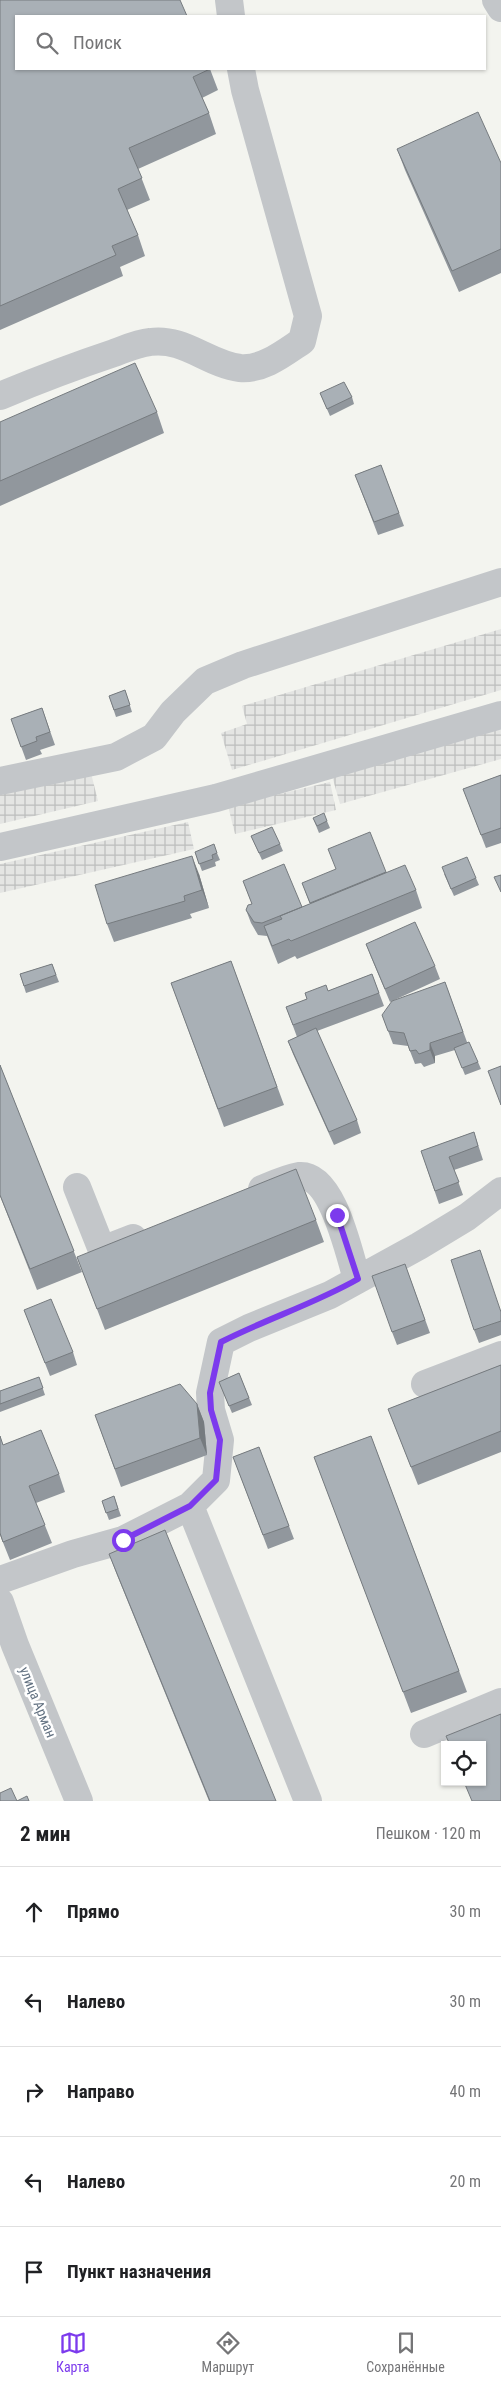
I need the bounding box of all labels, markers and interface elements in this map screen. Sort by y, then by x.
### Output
search box [15,15,486,70]
icon: search [33,29,61,57]
text: Поиск [73,31,122,54]
route end [326,1204,349,1227]
route start [112,1529,135,1552]
street label: улица Арман [17,1664,59,1740]
map controls [441,1741,486,1786]
button: locate [441,1741,486,1786]
text: 2 мин [20,1822,70,1846]
text: Пешком · 120 m [376,1824,481,1843]
icon: ahead [20,1898,48,1926]
text: Прямо [67,1900,120,1923]
text: 30 m [449,1902,481,1921]
icon: left [20,1988,48,2016]
text: Налево [67,1990,125,2013]
text: 30 m [449,1992,481,2011]
icon: right [20,2078,48,2106]
text: Направо [67,2080,134,2103]
text: 40 m [449,2082,481,2101]
icon: left [20,2168,48,2196]
text: Налево [67,2170,125,2193]
text: 20 m [449,2172,481,2191]
icon: arrive [20,2258,48,2286]
text: Пункт назначения [67,2260,211,2283]
tab: Карта [56,2329,90,2375]
tab: Маршрут [202,2329,254,2375]
tab: Сохранённые [366,2329,445,2375]

